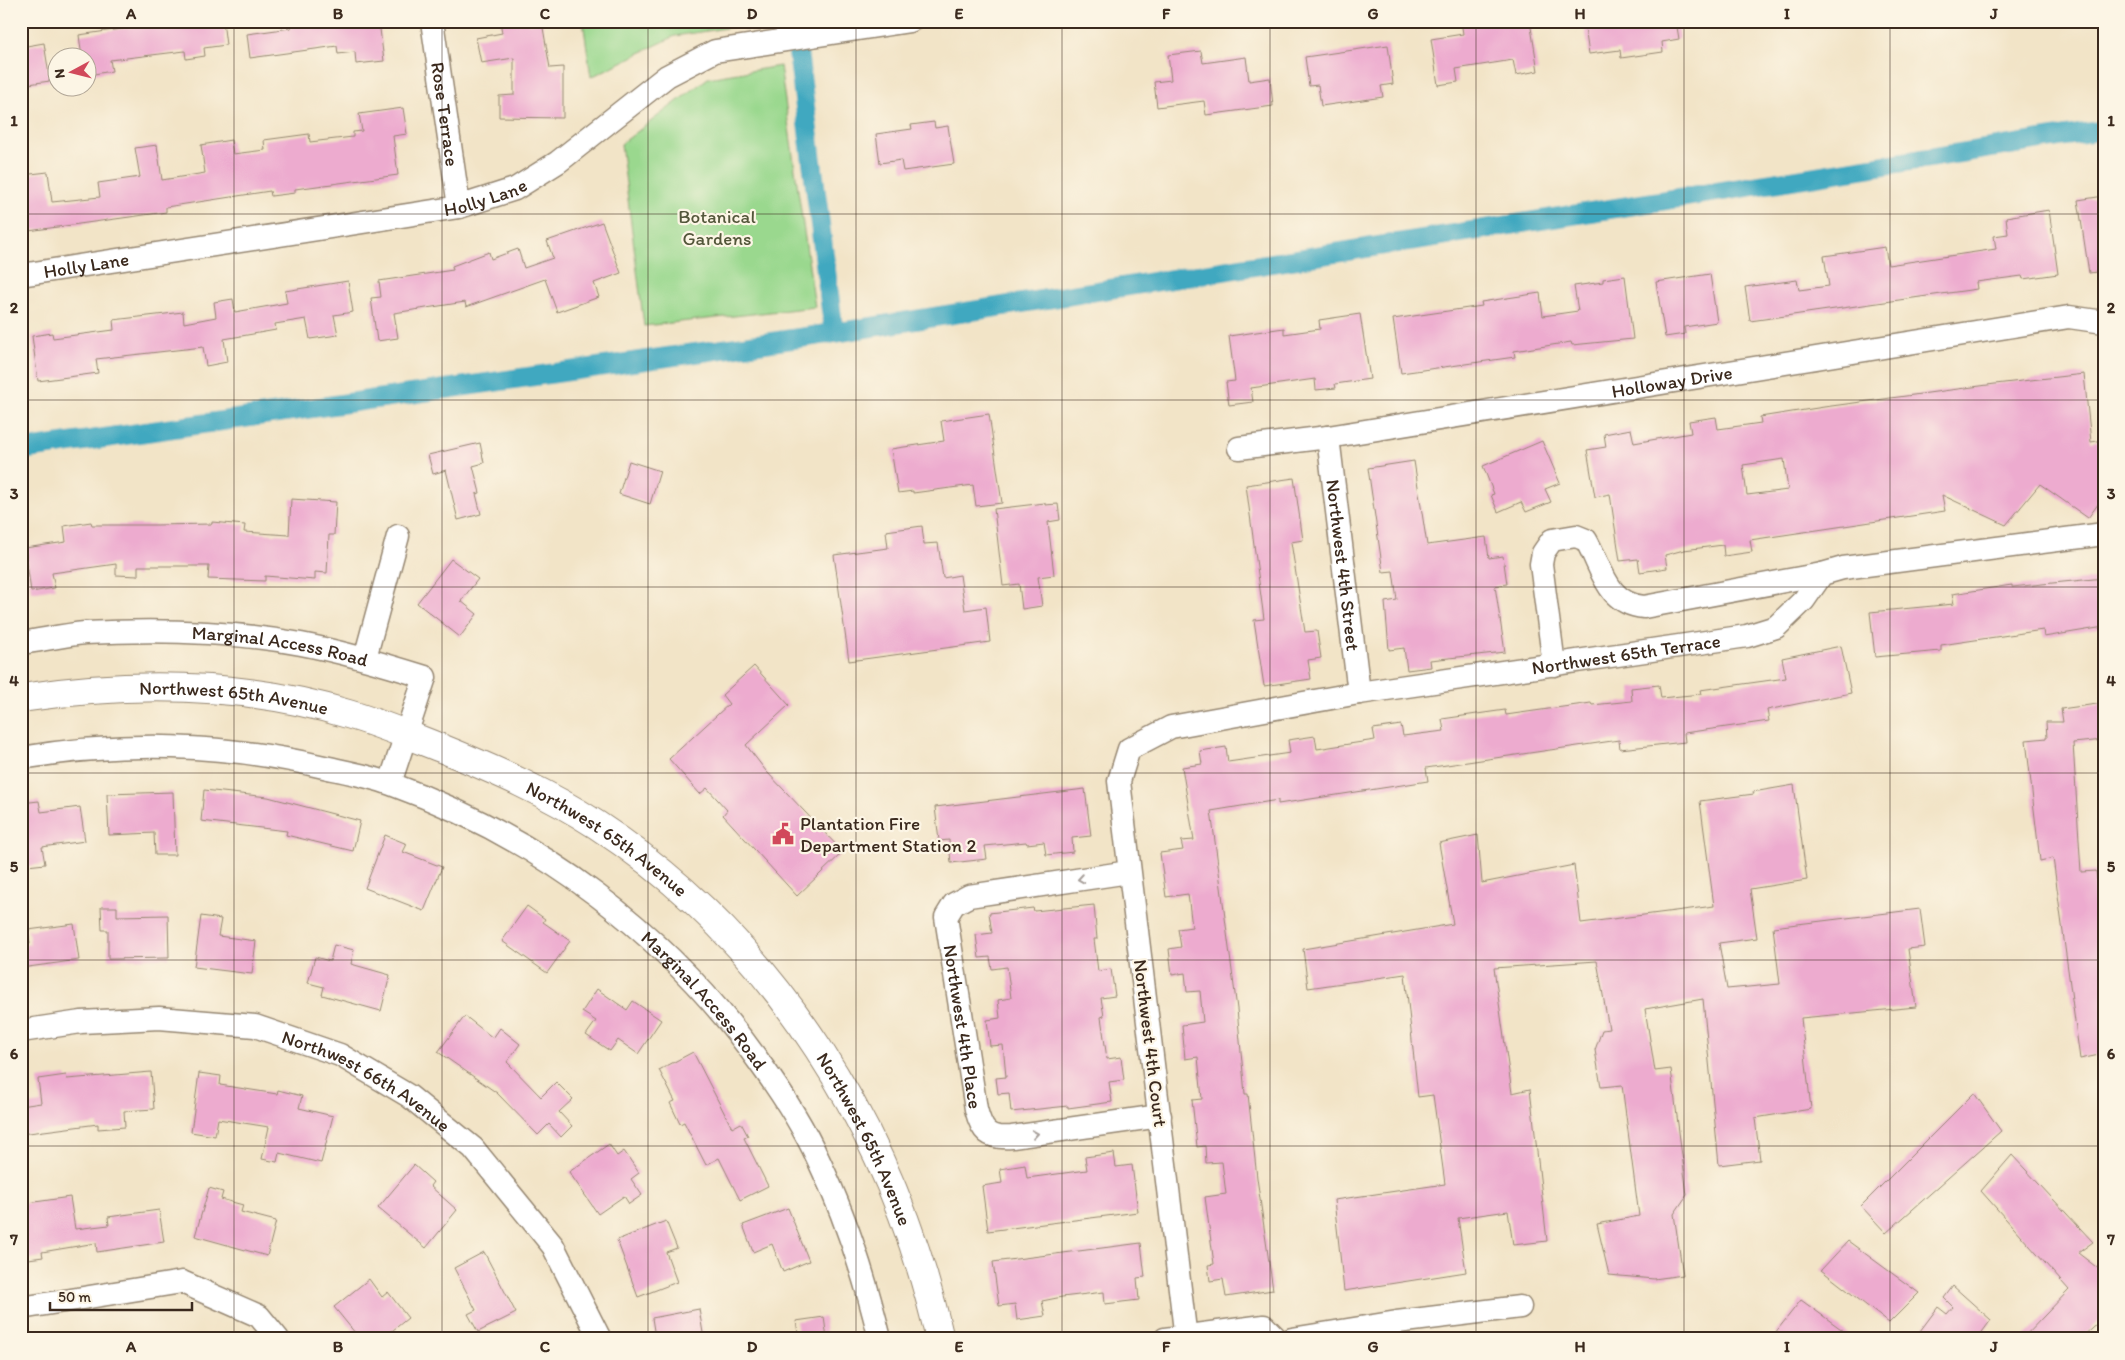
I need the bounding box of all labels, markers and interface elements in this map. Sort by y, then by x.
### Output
text: A [125,4,137,23]
text: B [333,4,344,23]
text: C [540,4,551,23]
text: D [747,4,758,23]
text: E [955,4,964,23]
text: F [1162,4,1171,23]
text: G [1367,4,1379,23]
text: H [1574,4,1586,23]
text: I [1784,4,1790,23]
text: J [1989,4,1998,23]
north arrow [48,48,98,98]
street label: Rose Terrace [426,60,464,168]
text: N [51,68,69,79]
text: 1 [10,111,18,130]
text: 1 [2107,111,2115,130]
street label: Holly Lane [442,173,531,221]
park label: Botanical Gardens [678,205,756,250]
street label: Holly Lane [42,247,130,283]
text: 2 [10,298,19,317]
text: 2 [2107,298,2116,317]
street label: Holloway Drive [1610,361,1734,403]
street label: Northwest 4th Street [1321,478,1365,652]
text: 3 [10,484,19,503]
text: 3 [2107,484,2116,503]
street label: Marginal Access Road [191,621,371,672]
street label: Northwest 65th Terrace [1530,629,1722,679]
text: 4 [9,671,19,690]
text: 4 [2106,671,2116,690]
street label: Northwest 65th Avenue [139,676,331,720]
street label: Northwest 65th Avenue [522,776,692,902]
place label: Plantation Fire Department Station 2 [800,812,976,857]
public building icon: Plantation Fire Department Station 2 [770,821,796,847]
text: 5 [10,857,19,876]
text: 5 [2107,857,2116,876]
one-way arrow [1077,874,1085,884]
street label: Marginal Access Road [636,926,772,1075]
street label: Northwest 4th Place [938,943,987,1110]
street label: Northwest 4th Court [1129,958,1172,1128]
street label: Northwest 66th Avenue [279,1025,455,1137]
text: 6 [10,1044,19,1063]
text: 6 [2107,1044,2116,1063]
street label: Northwest 65th Avenue [812,1048,917,1229]
one-way arrow [1031,1129,1039,1140]
text: 7 [9,1230,18,1249]
text: 7 [2106,1230,2115,1249]
scale bar [50,1280,192,1312]
text: 50 m [58,1288,91,1306]
text: A [125,1337,137,1356]
text: B [333,1337,344,1356]
text: C [540,1337,551,1356]
text: D [747,1337,758,1356]
text: E [955,1337,964,1356]
text: F [1162,1337,1171,1356]
text: G [1367,1337,1379,1356]
text: H [1574,1337,1586,1356]
text: I [1784,1337,1790,1356]
text: J [1989,1337,1998,1356]

